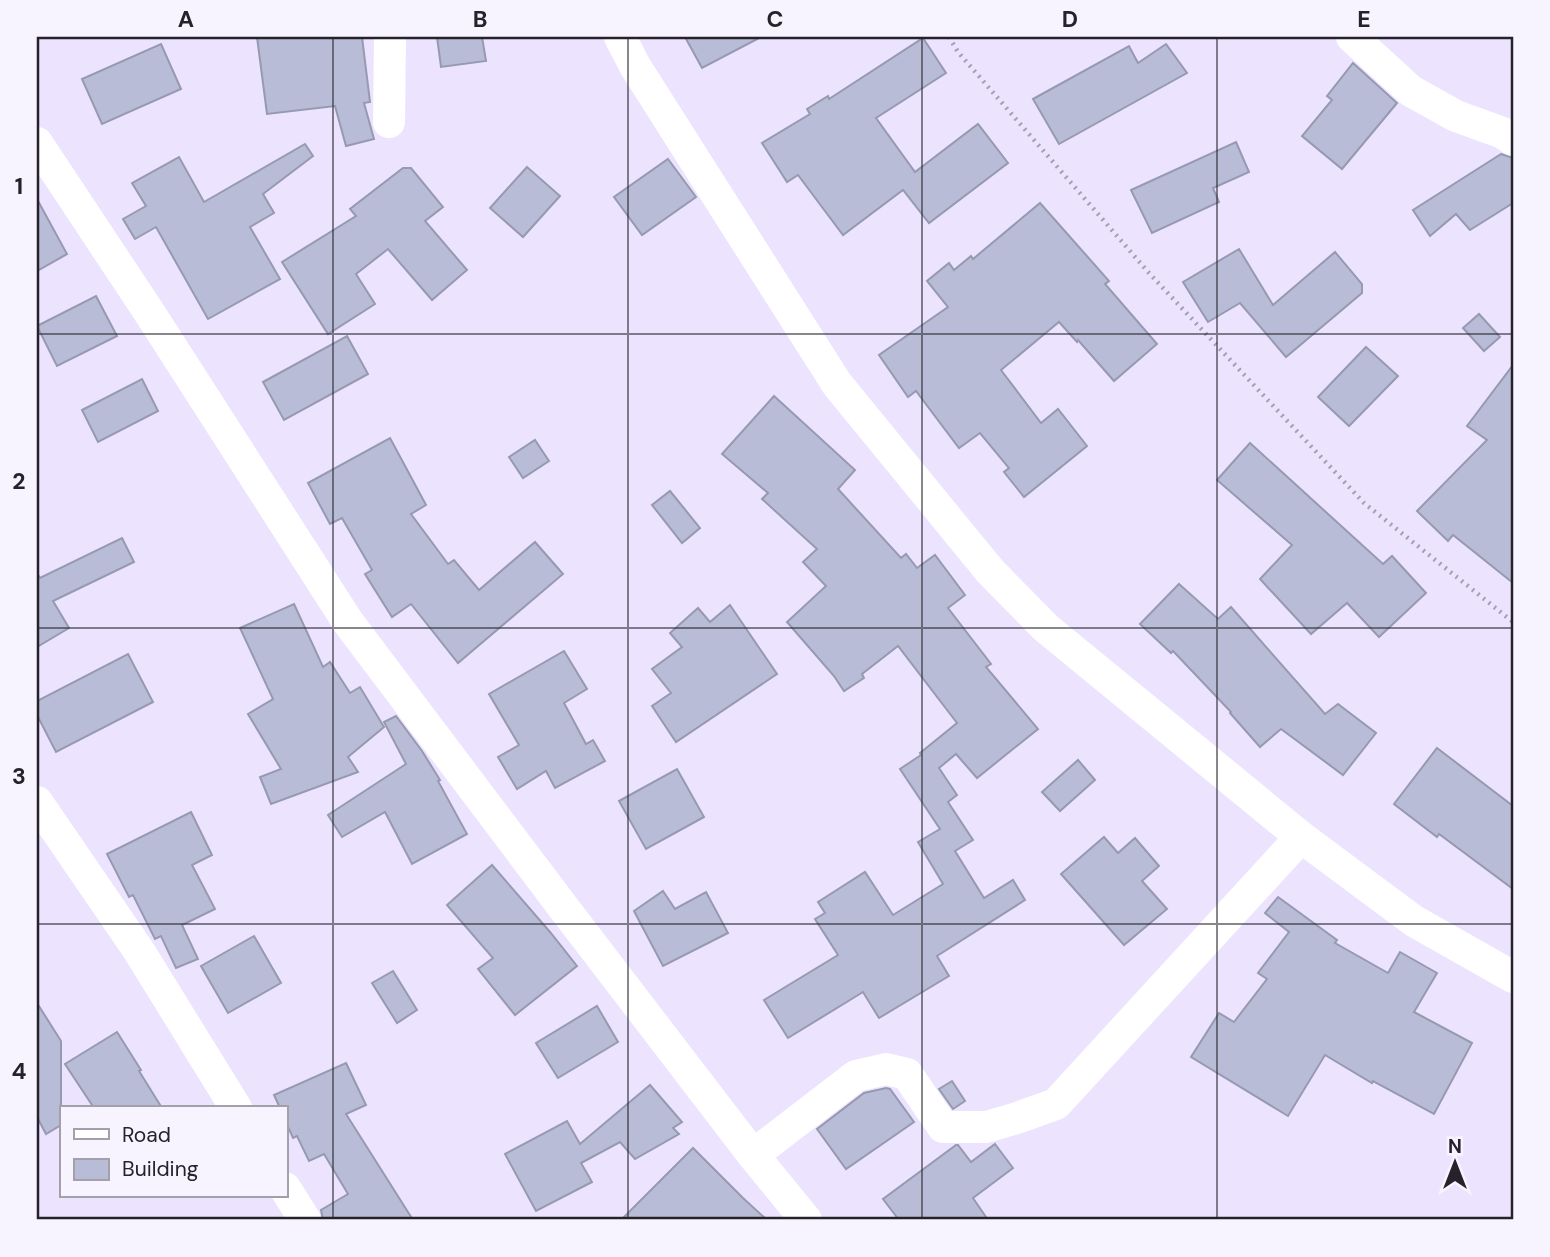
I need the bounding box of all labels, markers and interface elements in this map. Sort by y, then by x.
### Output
text: A [178,4,194,34]
text: B [473,4,487,34]
text: C [767,4,783,34]
text: D [1062,4,1078,34]
text: E [1357,4,1371,34]
text: 1 [15,171,23,201]
text: 2 [12,466,26,496]
text: 3 [12,761,26,791]
text: 4 [12,1056,27,1086]
legend [60,1106,287,1198]
text: Road [122,1121,171,1149]
north arrow [1420,1128,1490,1198]
text: N [1448,1134,1462,1159]
text: Building [122,1155,199,1183]

